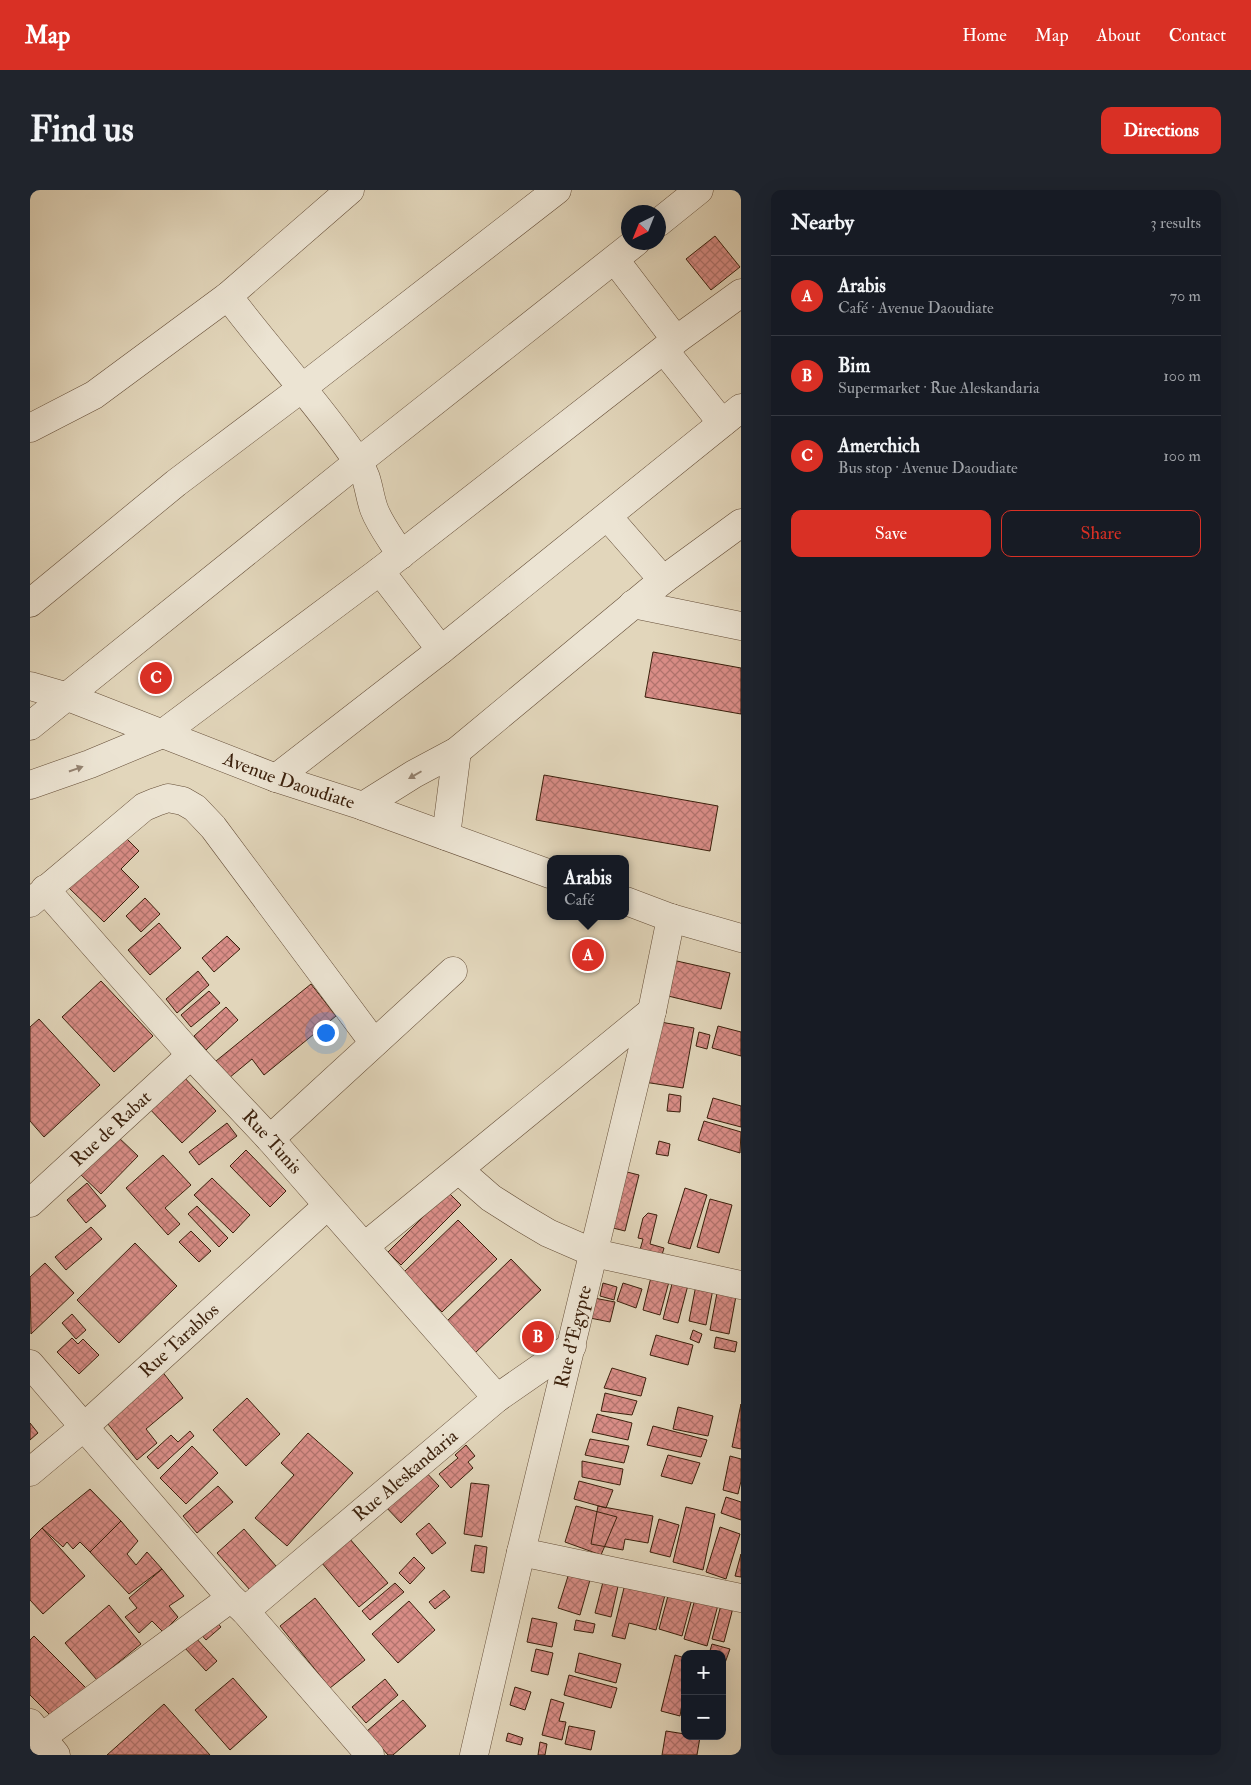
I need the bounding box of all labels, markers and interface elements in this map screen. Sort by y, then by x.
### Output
text: Map [25,20,70,51]
text: Home [962,24,1007,47]
text: Map [1035,24,1069,47]
text: About [1097,24,1141,47]
text: Contact [1169,24,1226,47]
button: Directions [1101,107,1221,154]
text: Find us [30,108,134,152]
north arrow [621,205,666,250]
text: Nearby [791,209,854,236]
text: 3 results [1150,213,1201,233]
text: Arabis [838,274,886,298]
text: A [802,286,812,306]
text: 70 m [1170,286,1201,306]
text: Café · Avenue Daoudiate [838,298,994,318]
text: Bim [838,354,870,378]
text: B [802,366,812,386]
text: 100 m [1163,366,1201,386]
text: Supermarket · Rue Aleskandaria [838,378,1039,398]
text: Amerchich [838,434,920,458]
text: C [801,446,813,466]
text: 100 m [1163,446,1201,466]
text: Bus stop · Avenue Daoudiate [838,458,1018,478]
button: Save [791,510,991,557]
button: Share [1001,510,1201,557]
pin: C [140,659,172,697]
street label: Avenue Daoudiate [219,746,358,815]
one-way arrow [69,765,84,773]
one-way arrow [408,770,421,779]
popup [547,855,629,920]
text: Arabis [564,866,612,890]
text: Café [564,890,594,910]
pin: A [572,936,604,974]
your location [313,1020,339,1046]
street label: Rue de Rabat [66,1085,156,1172]
street label: Rue Tunis [237,1105,307,1179]
street label: Rue d'Egypte [549,1283,597,1390]
street label: Rue Tarablos [134,1298,224,1383]
pin: B [522,1318,554,1356]
street label: Rue Aleskandaria [348,1424,463,1527]
map controls [681,1650,726,1740]
button: + [681,1650,726,1695]
button: − [681,1695,726,1740]

